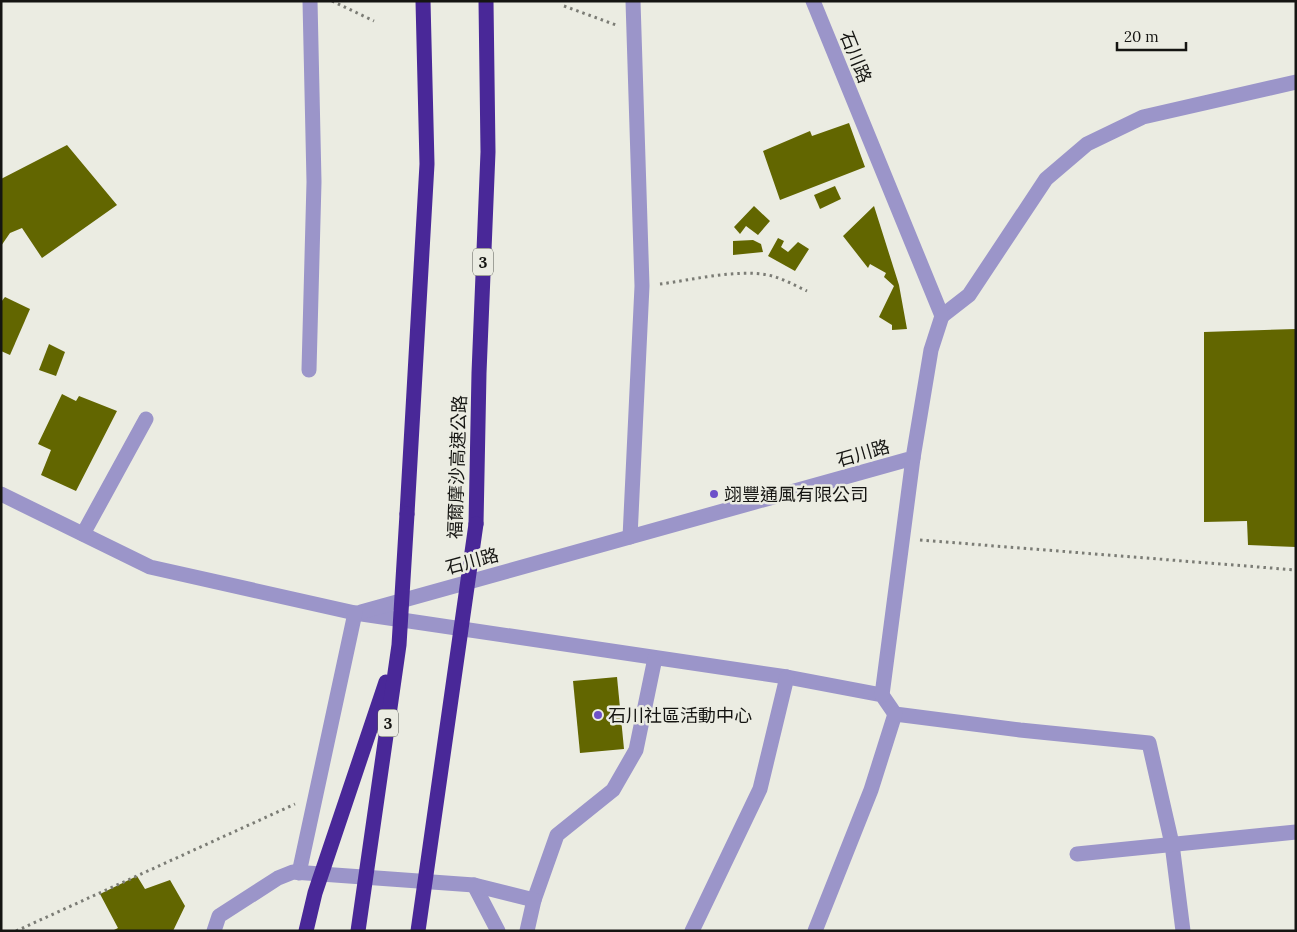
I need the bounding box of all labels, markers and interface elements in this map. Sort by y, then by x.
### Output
scale bar [1117,20,1186,52]
text: 20 m [1124,27,1159,46]
street label: 石川路 [835,28,877,86]
road number: 3 [473,248,493,276]
street label: 福爾摩沙高速公路 [443,395,471,539]
street label: 石川路 [834,435,892,471]
place label: 翊豐通風有限公司 [724,483,868,506]
marker: 翊豐通風有限公司 [708,488,720,500]
street label: 石川路 [443,543,501,579]
place label: 石川社區活動中心 [608,704,752,727]
marker: 石川社區活動中心 [592,709,604,721]
road number: 3 [378,710,398,736]

